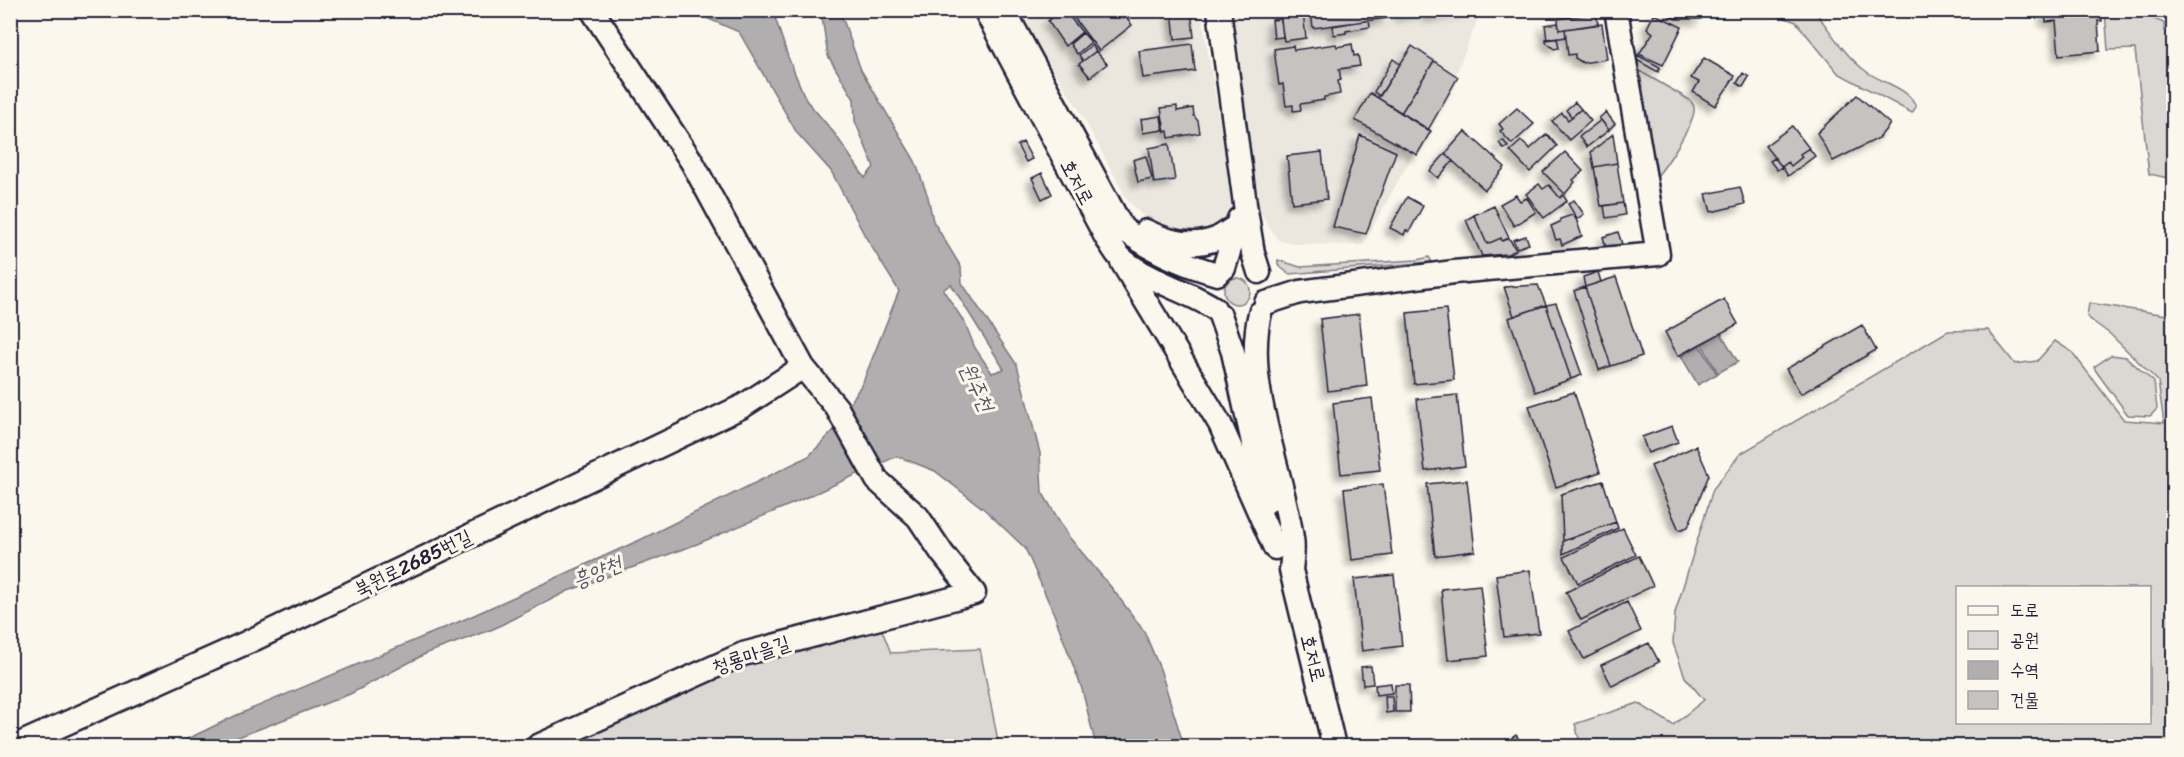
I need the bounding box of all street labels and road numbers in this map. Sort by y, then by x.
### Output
street label: 호저로 [1050,152,1104,212]
street label: 북원로2685번길 [348,519,478,607]
street label: 청룡마을길 [707,625,795,685]
street label: 호저로 [1290,630,1336,686]

